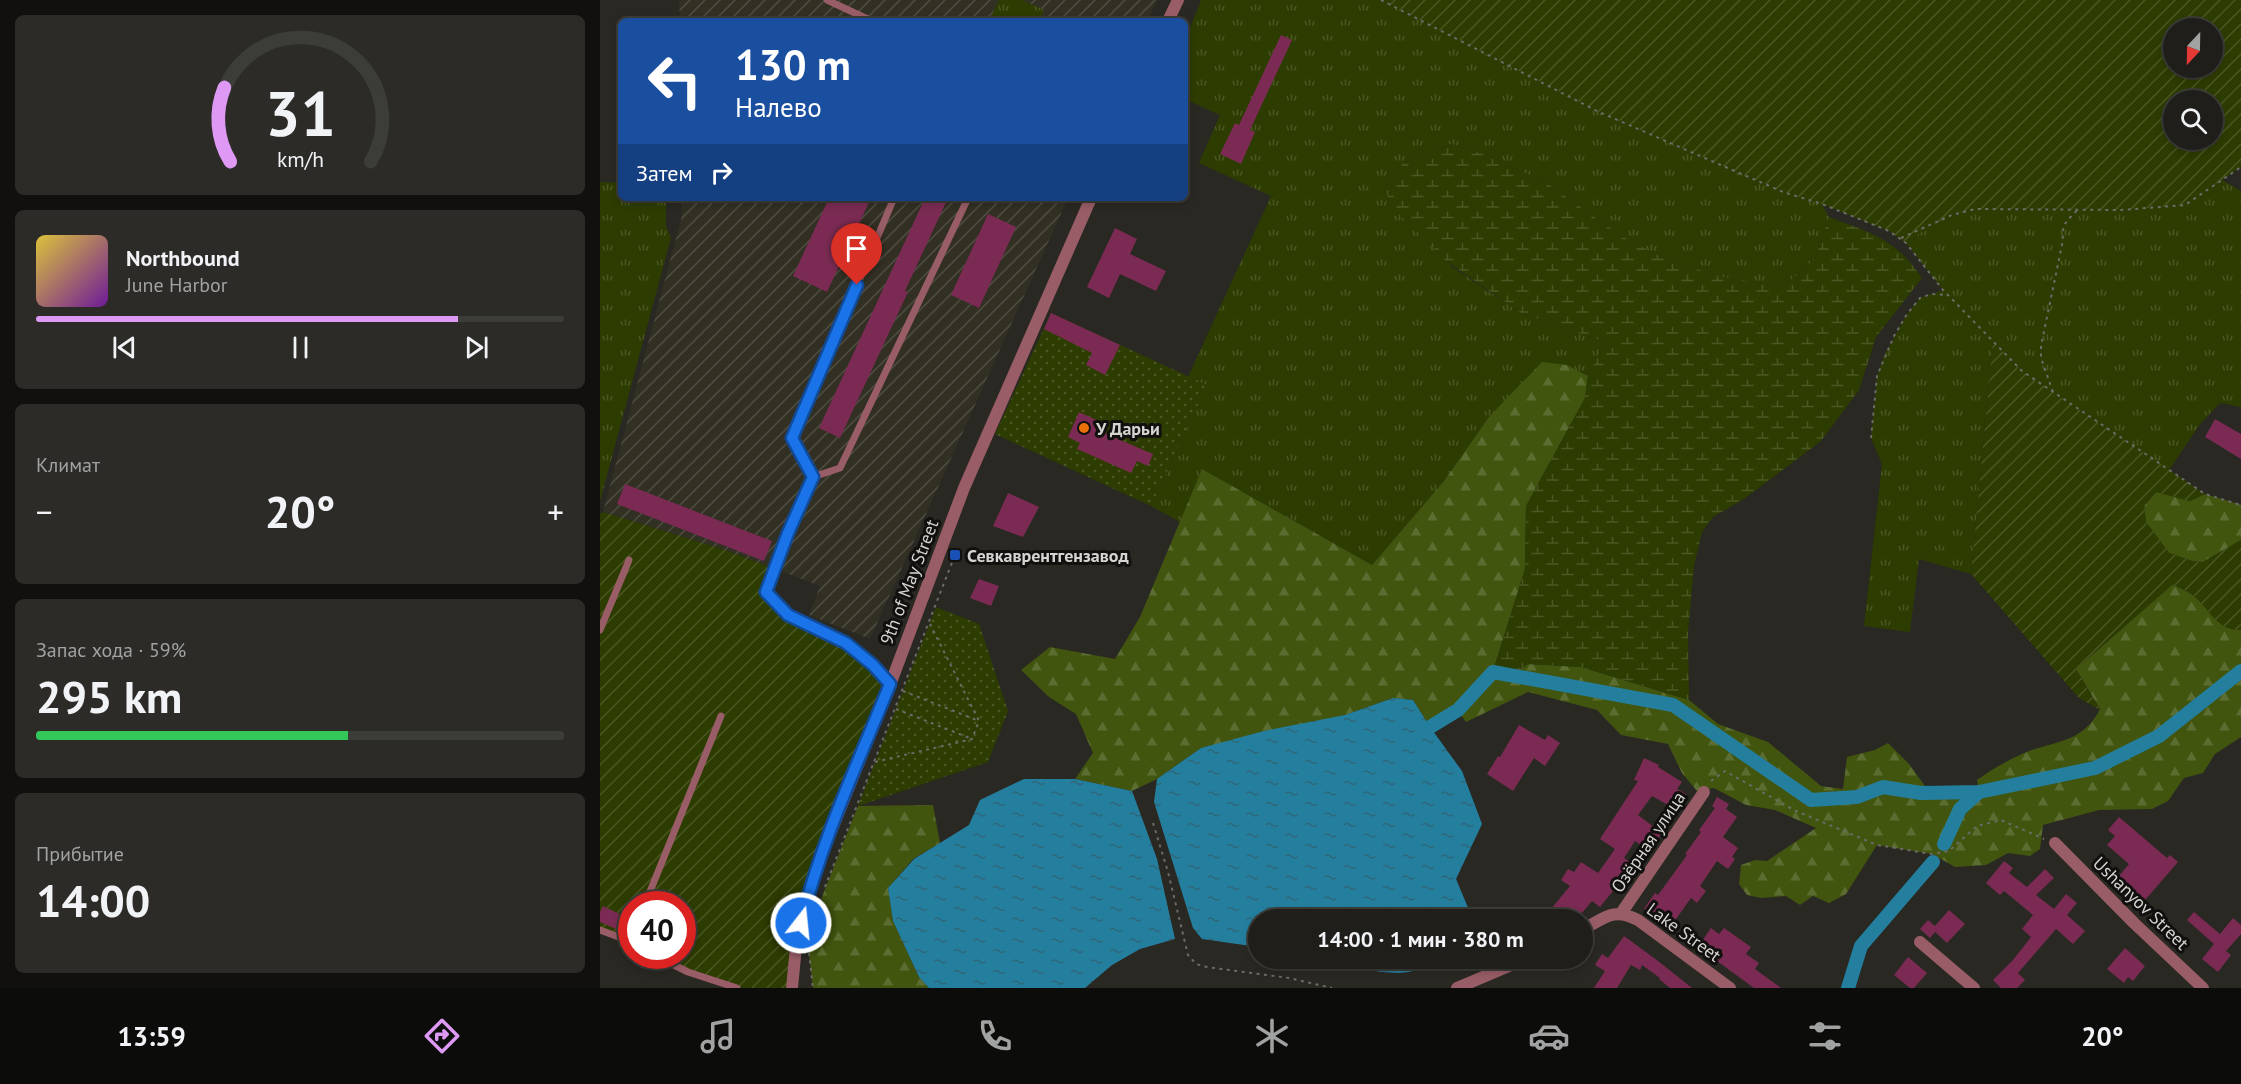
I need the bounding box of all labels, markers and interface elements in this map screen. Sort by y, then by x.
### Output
north arrow [2163,18,2223,78]
map controls [2163,18,2223,150]
text: 130 m [735,37,851,92]
icon: left [636,42,714,120]
text: 31 [265,72,335,153]
text: Налево [735,90,822,124]
button: search [2163,90,2223,150]
text: km/h [276,145,323,173]
icon: right [705,156,738,189]
text: Затем [636,159,693,187]
pin [831,223,882,285]
icon: arrive [840,232,873,265]
text: Northbound [126,244,240,272]
text: June Harbor [126,272,228,298]
icon: previous [108,331,141,364]
icon: pause [284,331,317,364]
icon: next [460,331,493,364]
place label: У Дарьи [1095,417,1160,440]
marker: У Дарьи [1077,421,1091,435]
text: Климат [36,452,100,478]
text: 20° [265,482,335,540]
text: − [36,490,53,533]
text: + [547,490,564,533]
street label: 9th of May Street [875,516,943,648]
place label: Севкаврентгензавод [967,544,1129,567]
marker: Севкаврентгензавод [948,548,962,562]
text: Запас хода · 59% [36,637,186,663]
text: 295 km [36,667,182,725]
street label: Озёрная улица [1606,787,1690,897]
text: Прибытие [36,841,124,867]
street label: Ushanyov Street [2088,852,2194,954]
text: 14:00 [36,871,150,929]
speed limit sign: 40 [618,891,696,969]
position arrow [769,891,833,955]
street label: Lake Street [1642,897,1726,967]
text: 14:00 · 1 мин · 380 m [1317,925,1524,953]
icon: directions [421,1015,463,1057]
icon: music [697,1015,739,1057]
icon: phone [974,1015,1016,1057]
icon: climate [1251,1015,1293,1057]
icon: car [1528,1015,1570,1057]
icon: filters [1804,1015,1846,1057]
text: 13:59 [117,1019,186,1053]
text: 20° [2081,1019,2124,1053]

